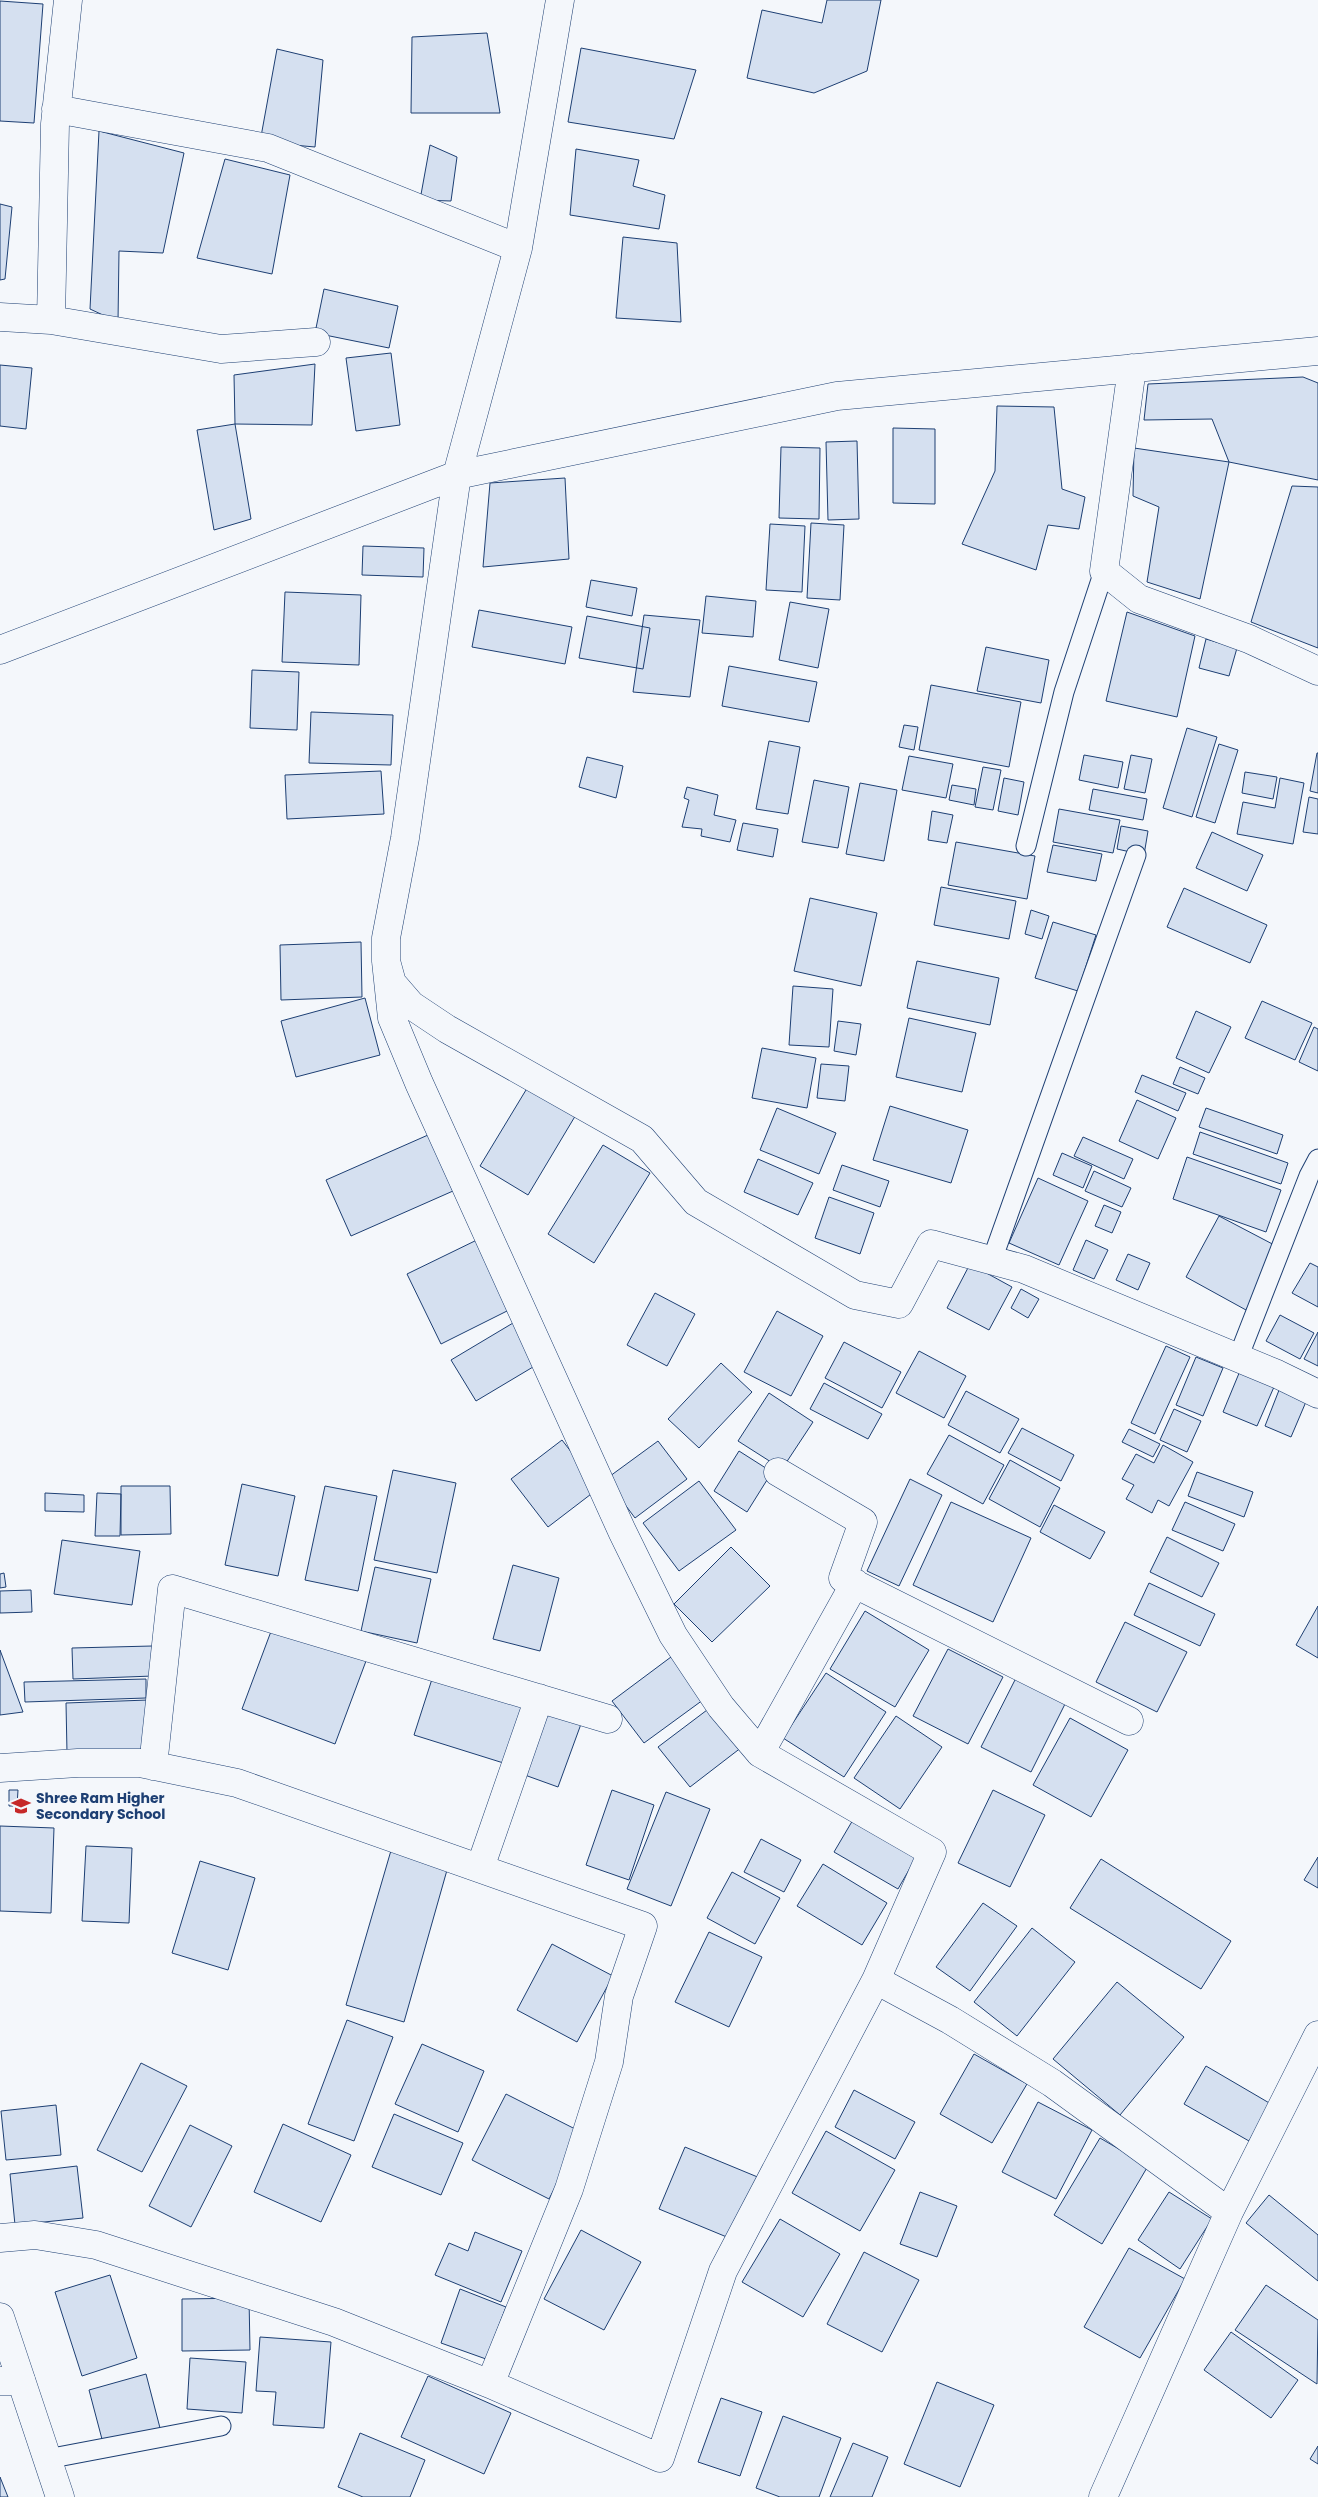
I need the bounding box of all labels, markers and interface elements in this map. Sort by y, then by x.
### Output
place label: Shree Ram Higher Secondary School [36,1788,165,1824]
school or university icon: Shree Ram Higher Secondary School [10,1795,32,1817]

